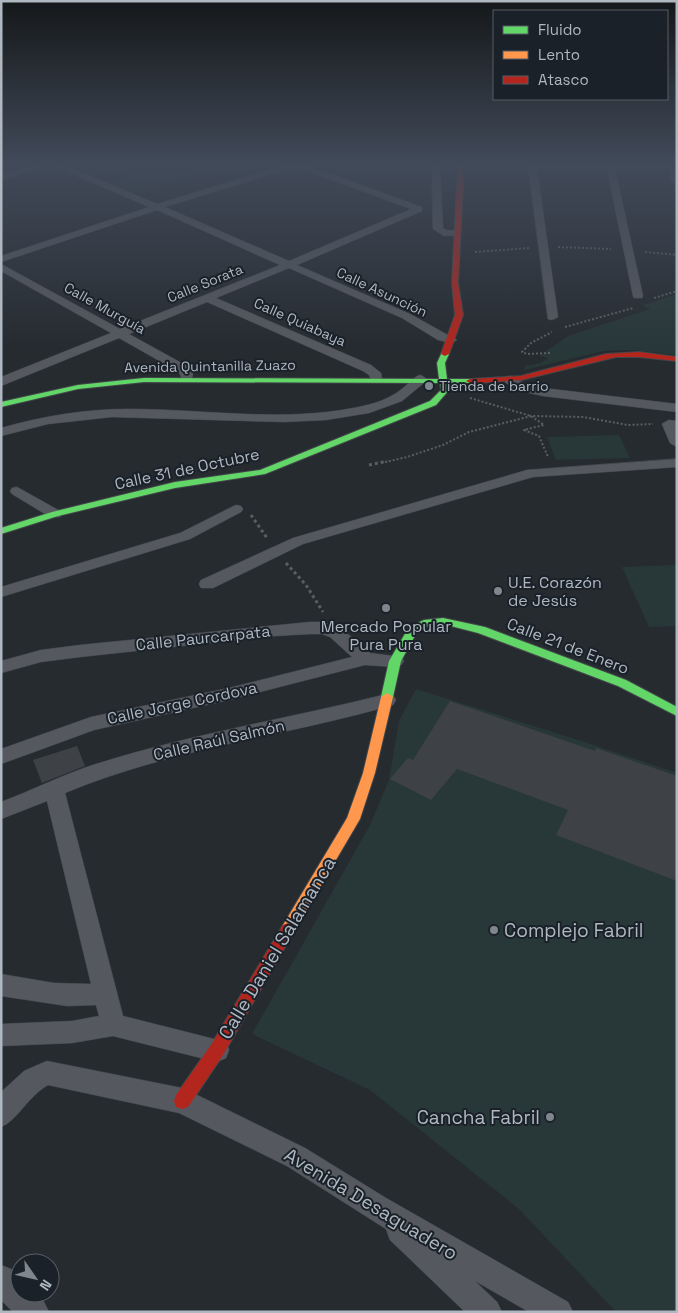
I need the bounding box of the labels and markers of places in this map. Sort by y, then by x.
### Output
place label: Tienda de barrio [439,377,549,395]
marker: Tienda de barrio [423,380,435,392]
place label: U.E. Corazón de Jesús [508,572,602,611]
marker: U.E. Corazón de Jesús [492,585,504,597]
marker: Mercado Popular Pura Pura [380,602,392,614]
place label: Mercado Popular Pura Pura [321,616,451,655]
place label: Complejo Fabril [504,918,644,943]
marker: Complejo Fabril [488,924,500,936]
place label: Cancha Fabril [417,1105,540,1130]
marker: Cancha Fabril [544,1111,556,1123]

